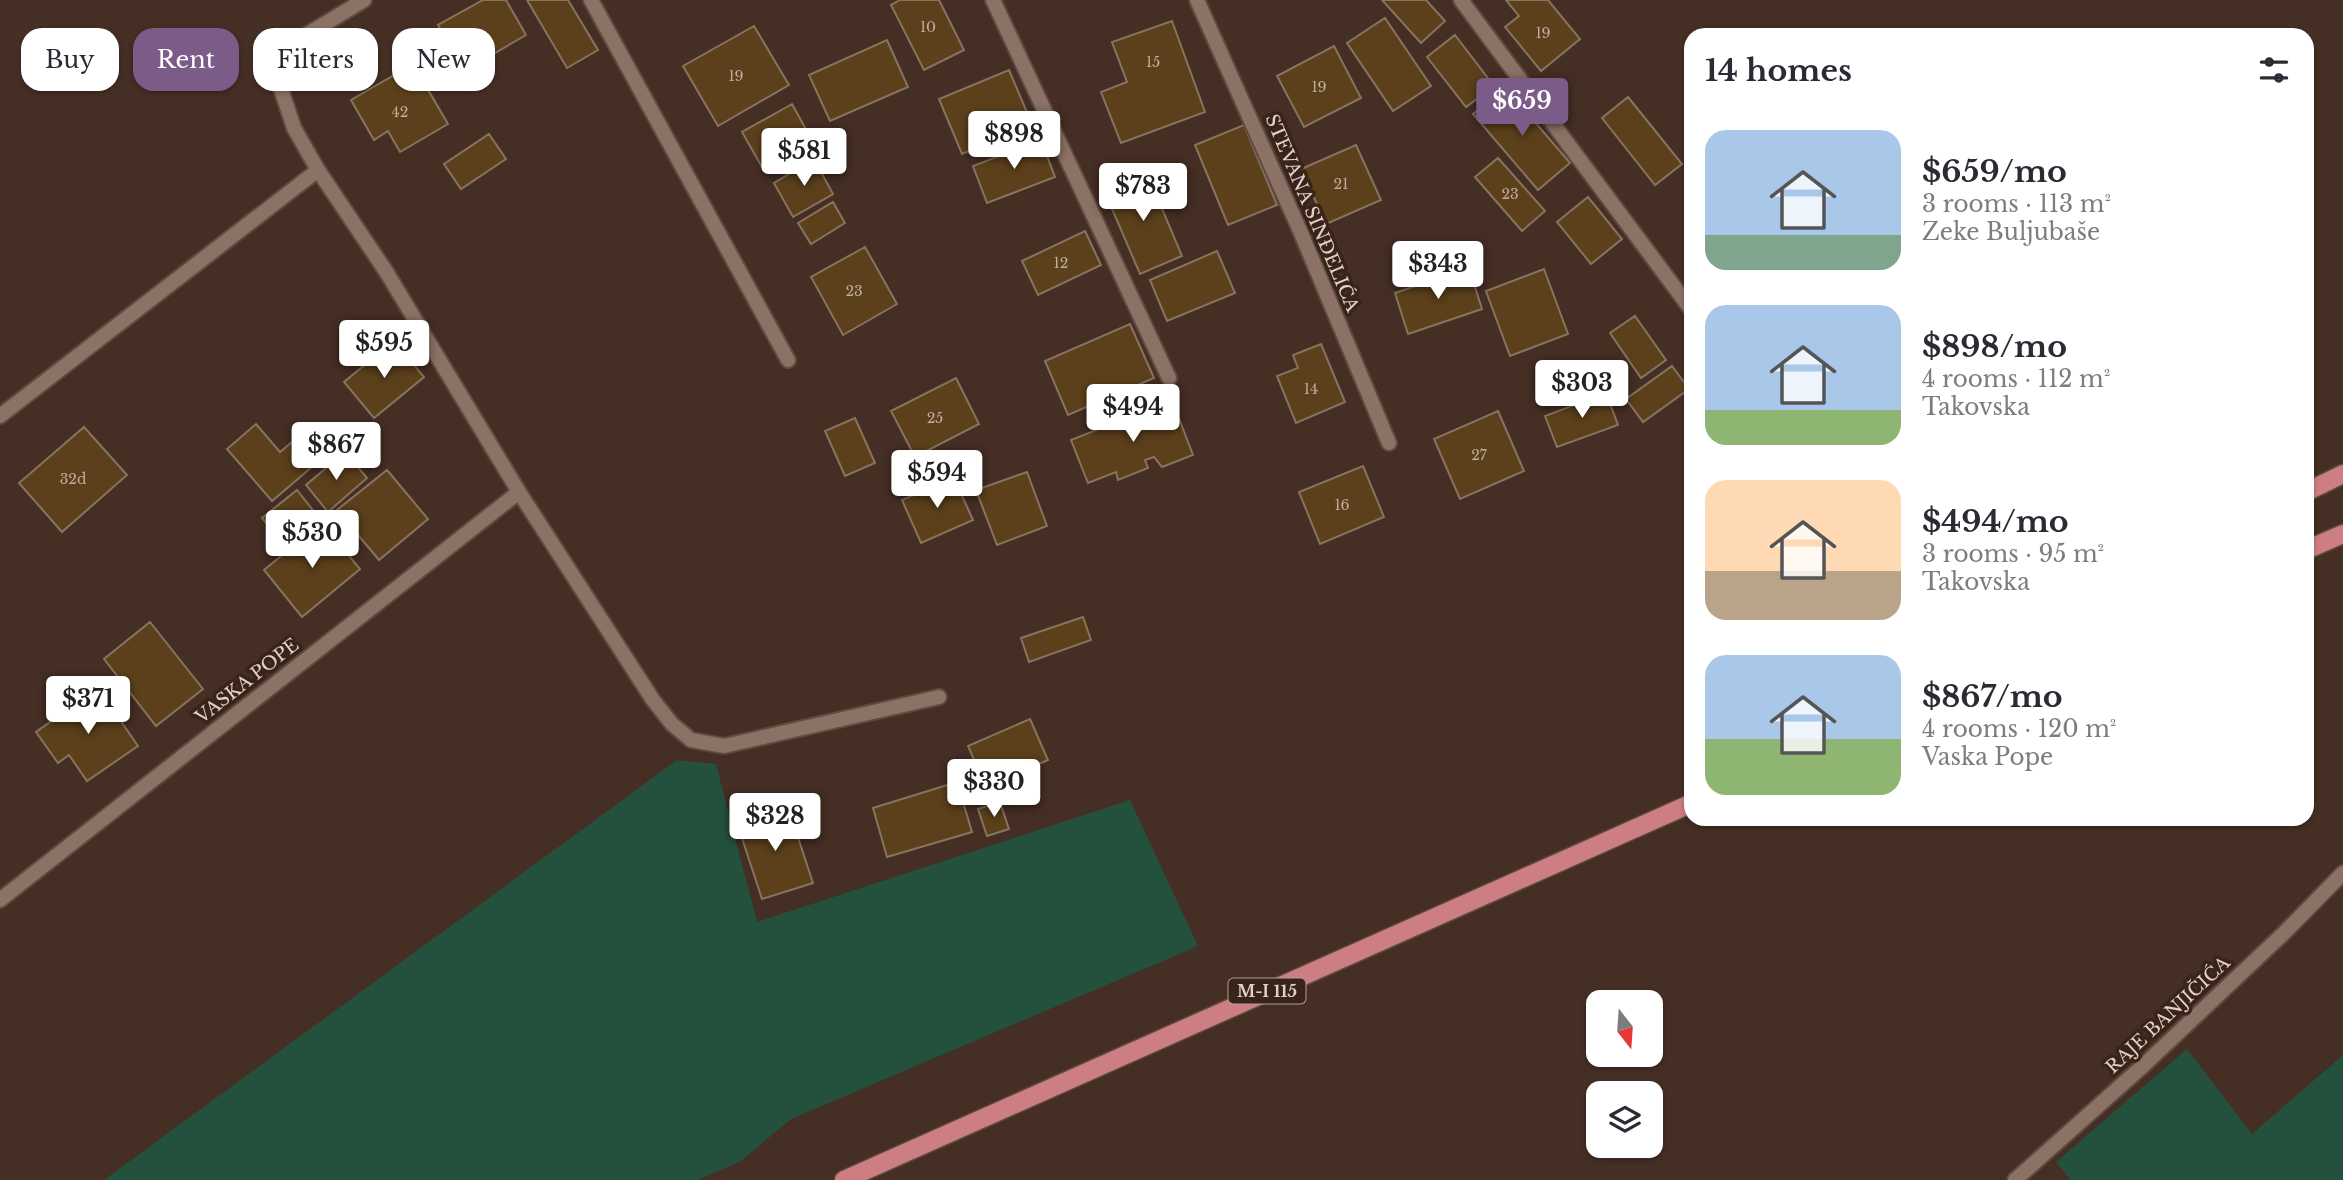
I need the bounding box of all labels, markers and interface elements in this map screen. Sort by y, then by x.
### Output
house number: 10 [920,18,936,36]
house number: 19 [1535,24,1551,42]
chip: Buy [21,28,119,91]
chip: Rent [133,28,239,91]
chip: Filters [253,28,378,91]
chip: New [392,28,495,91]
icon: filters [2255,51,2293,89]
text: 14 homes [1705,52,1852,89]
house number: 15 [1146,53,1160,71]
house number: 19 [728,67,744,85]
house number: 19 [1311,78,1327,96]
pin: $659 [1481,78,1563,138]
text: $659 [1492,87,1552,115]
house number: 42 [392,103,408,121]
street label: STEVANA SINĐELIĆA [1260,110,1365,316]
pin: $898 [973,111,1055,171]
text: $898 [984,120,1044,148]
pin: $581 [763,128,845,188]
text: $581 [777,137,831,165]
text: $659/mo [1922,153,2067,190]
icon: home [1761,158,1845,242]
pin: $783 [1102,164,1184,223]
text: $783 [1115,172,1171,200]
house number: 21 [1334,175,1348,193]
house number: 23 [1501,185,1519,203]
text: 3 rooms · 113 m² [1922,190,2111,218]
text: Zeke Buljubaše [1922,218,2100,246]
pin: $343 [1397,242,1479,301]
text: $343 [1408,250,1468,278]
house number: 12 [1054,254,1068,272]
house number: 23 [845,282,863,300]
pin: $595 [343,320,425,380]
text: $898/mo [1922,328,2067,365]
text: $595 [355,329,413,357]
icon: home [1761,333,1845,417]
pin: $303 [1541,360,1623,420]
text: 4 rooms · 112 m² [1922,365,2110,393]
text: $303 [1551,369,1613,397]
house number: 14 [1304,380,1318,398]
pin: $494 [1092,384,1174,444]
text: $494 [1103,393,1163,421]
text: Takovska [1922,393,2030,421]
house number: 25 [927,409,943,427]
pin: $867 [295,422,377,482]
text: $867 [308,431,364,459]
house number: 27 [1471,446,1488,464]
pin: $594 [896,450,978,510]
text: $594 [907,459,967,487]
house number: 32d [60,470,87,488]
house number: 16 [1334,496,1350,514]
text: $494/mo [1922,503,2069,540]
icon: home [1761,508,1845,592]
pin: $530 [271,510,353,570]
text: $530 [282,519,342,547]
text: 3 rooms · 95 m² [1922,540,2104,568]
text: Takovska [1922,568,2030,596]
street label: VASKA POPE [190,634,303,729]
pin: $371 [47,676,129,736]
text: $867/mo [1922,678,2063,715]
icon: home [1761,683,1845,767]
text: $371 [62,685,114,713]
text: 4 rooms · 120 m² [1922,715,2116,743]
text: Vaska Pope [1922,743,2053,771]
pin: $330 [953,760,1035,819]
text: $330 [963,768,1025,796]
pin: $328 [734,794,816,853]
text: $328 [745,802,805,830]
street label: RAJE BANJIČIĆA [2101,950,2235,1078]
road number: M-I 115 [1228,979,1306,1004]
north arrow [1586,990,1662,1068]
map controls [1586,990,1663,1158]
button: layers [1586,1081,1663,1158]

